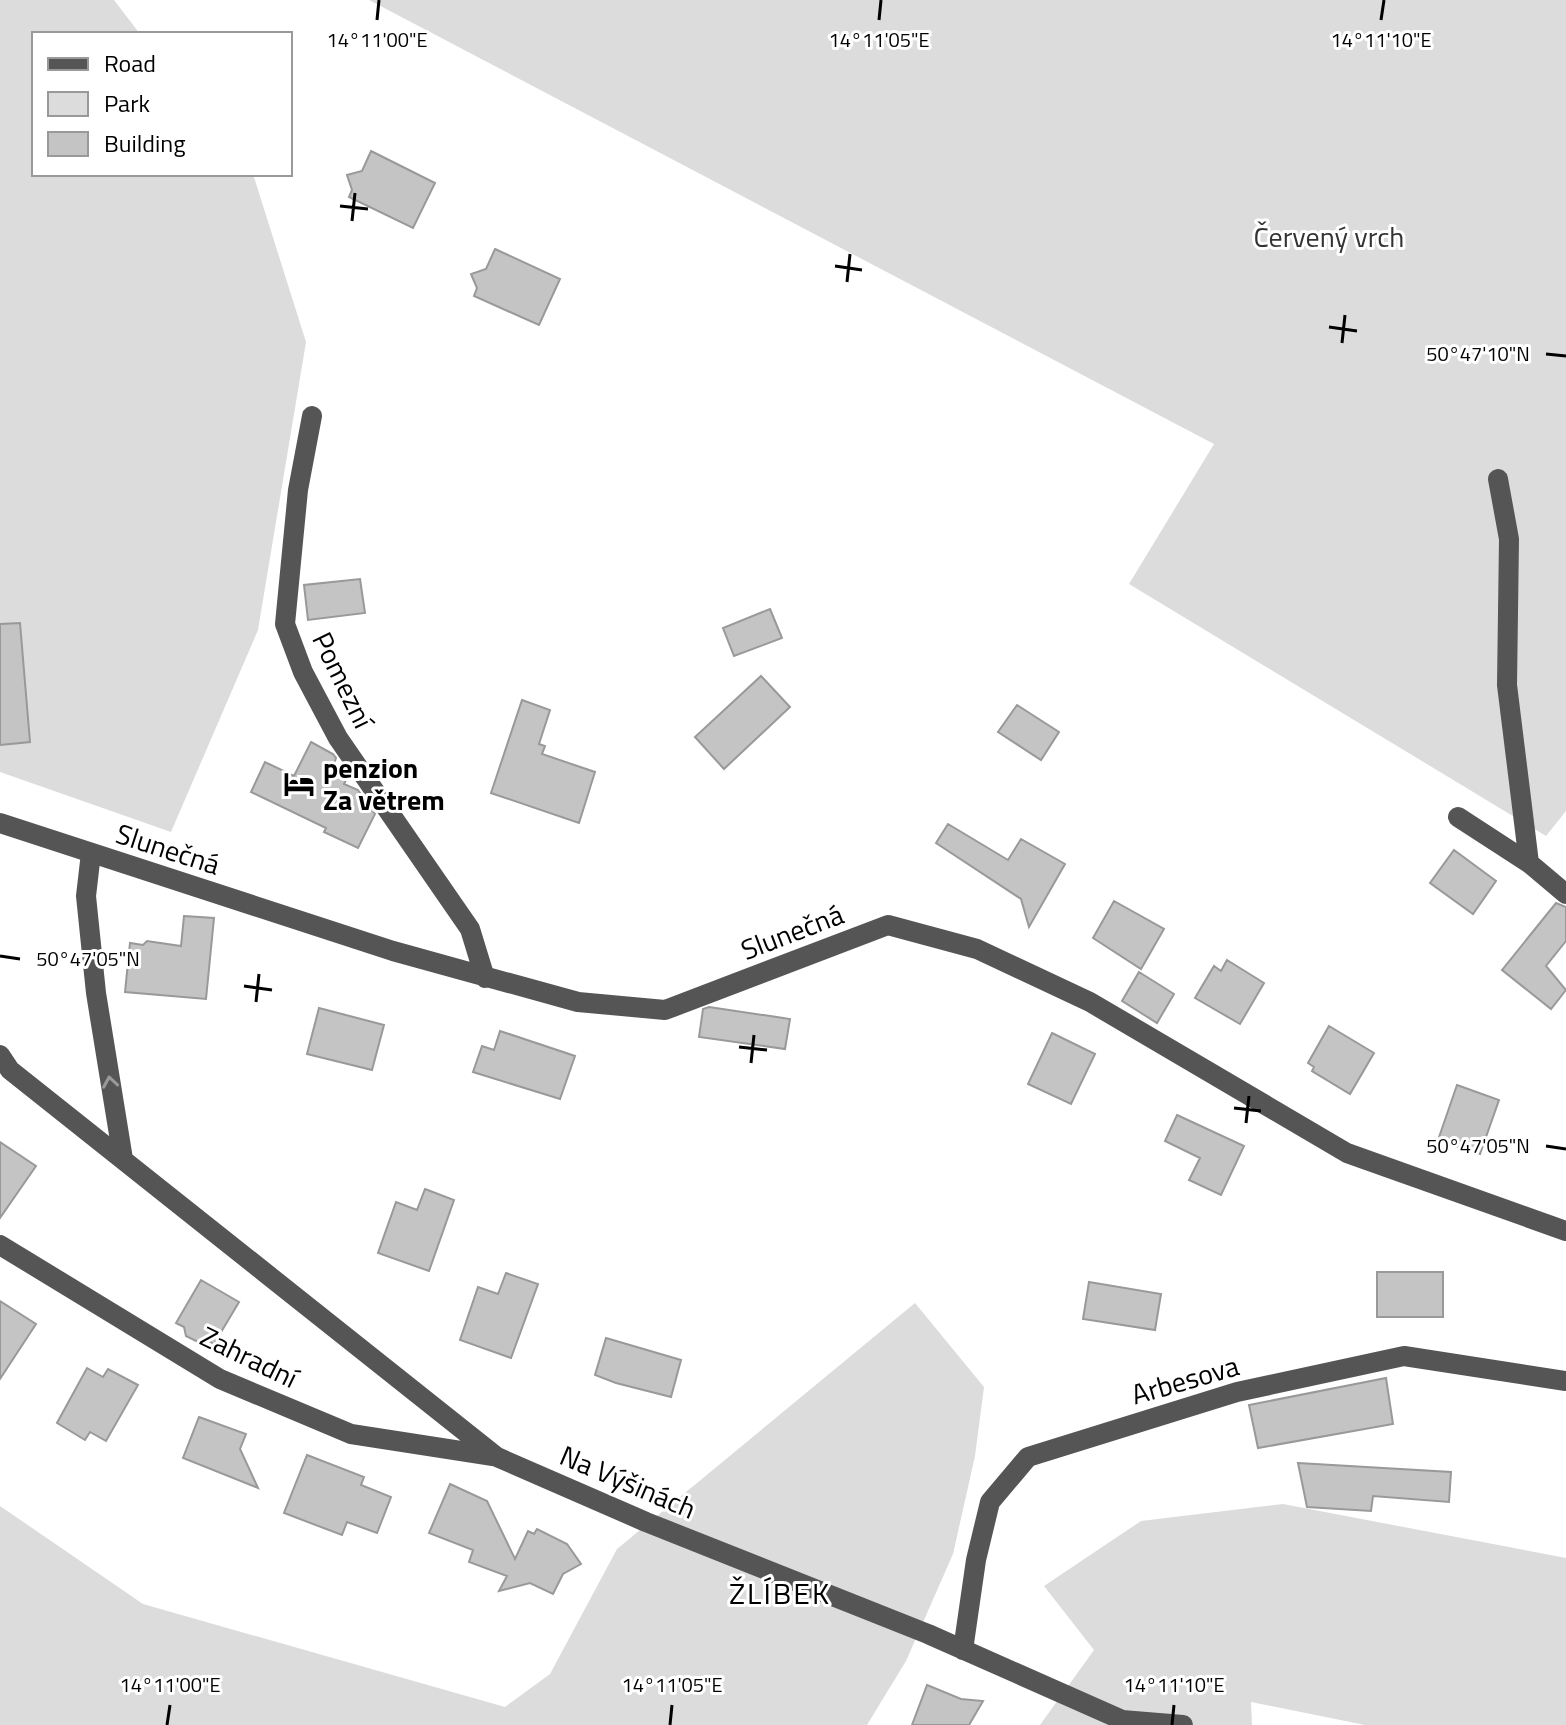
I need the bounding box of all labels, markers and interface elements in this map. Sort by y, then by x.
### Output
text: 14°11'00"E [326,24,428,55]
text: 14°11'05"E [828,24,930,55]
text: 14°11'10"E [1330,24,1432,55]
legend [32,32,292,176]
text: Road [104,45,156,81]
text: Park [104,85,150,121]
text: Building [104,125,186,161]
park label: Červený vrch [1254,215,1404,258]
text: 50°47'10"N [1426,338,1530,369]
street label: Pomezní [302,624,386,737]
place label: penzion Za větrem [323,746,445,821]
hotel icon: penzion Za větrem [282,767,316,801]
street label: Slunečná [111,812,226,885]
street label: Slunečná [734,892,849,971]
text: 50°47'05"N [36,943,140,974]
one-way arrow [102,1075,119,1089]
text: 50°47'05"N [1426,1130,1530,1161]
street label: Zahradní [193,1314,307,1399]
street label: Arbesova [1126,1344,1244,1415]
street label: Na Výšinách [554,1434,703,1529]
district label: ŽLÍBEK [729,1570,831,1616]
text: 14°11'00"E [119,1669,221,1700]
text: 14°11'05"E [621,1669,723,1700]
text: 14°11'10"E [1123,1669,1225,1700]

